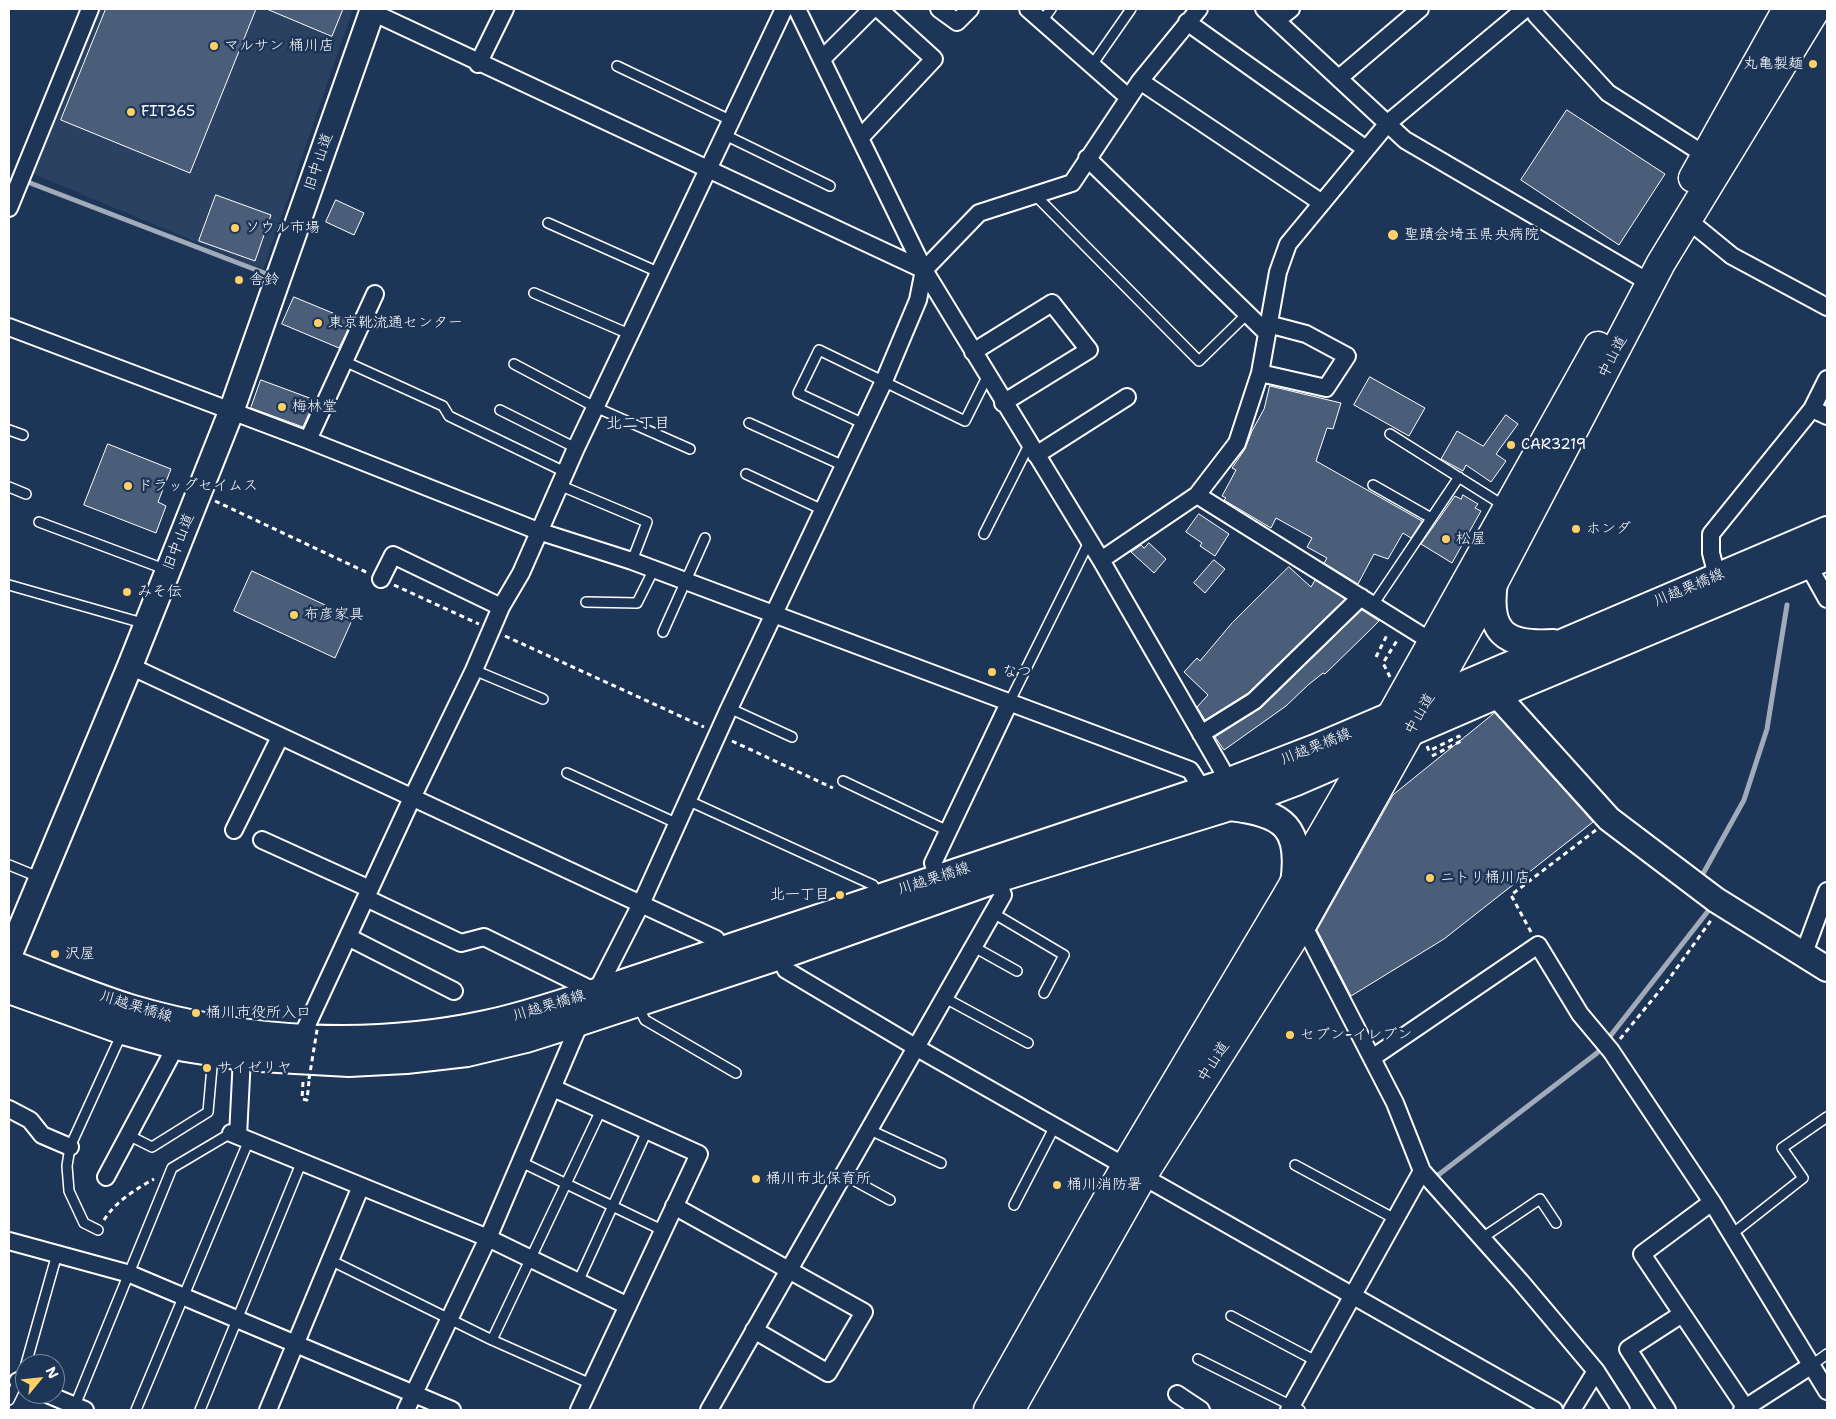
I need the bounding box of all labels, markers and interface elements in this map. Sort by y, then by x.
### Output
place label: マルサン 桶川店 [224,37,334,55]
marker: マルサン 桶川店 [208,40,220,52]
place label: 丸亀製麺 [1743,55,1803,73]
marker: 丸亀製麺 [1807,58,1819,70]
place label: FIT365 [141,103,195,121]
marker: FIT365 [125,106,137,118]
street label: 旧中山道 [301,131,337,193]
place label: ソウル市場 [245,219,320,237]
marker: ソウル市場 [229,222,241,234]
place label: 聖蹟会埼玉県央病院 [1404,226,1539,244]
marker: 聖蹟会埼玉県央病院 [1386,228,1400,242]
place label: 舎鈴 [249,271,279,289]
marker: 舎鈴 [233,274,245,286]
place label: 東京靴流通センター [328,314,463,332]
marker: 東京靴流通センター [312,317,324,329]
street label: 中山道 [1595,333,1631,381]
place label: 梅林堂 [292,398,337,416]
marker: 梅林堂 [276,401,288,413]
district label: 北二丁目 [606,414,670,434]
place label: CAR3219 [1521,436,1586,454]
marker: CAR3219 [1505,439,1517,451]
place label: ドラッグセイムス [138,477,258,495]
marker: ドラッグセイムス [122,480,134,492]
street label: 旧中山道 [159,511,199,573]
place label: ホンダ [1586,520,1631,538]
marker: ホンダ [1570,523,1582,535]
place label: 松屋 [1456,530,1486,548]
marker: 松屋 [1440,533,1452,545]
street label: 川越栗橋線 [1651,565,1727,611]
place label: みそ伝 [137,583,182,601]
marker: みそ伝 [121,586,133,598]
place label: 布彦家具 [304,606,364,624]
marker: 布彦家具 [288,609,300,621]
place label: なつ [1002,663,1032,681]
marker: なつ [986,666,998,678]
street label: 中山道 [1401,690,1439,738]
street label: 川越栗橋線 [1278,725,1354,769]
street label: 川越栗橋線 [896,859,972,899]
place label: ニトリ桶川店 [1440,869,1530,887]
marker: ニトリ桶川店 [1424,872,1436,884]
place label: 北一丁目 [770,886,830,904]
marker: 北一丁目 [834,889,846,901]
place label: 沢屋 [65,945,95,963]
marker: 沢屋 [49,948,61,960]
street label: 川越栗橋線 [511,986,587,1026]
street label: 川越栗橋線 [98,987,174,1027]
place label: 桶川市役所入口 [206,1004,311,1022]
marker: 桶川市役所入口 [190,1007,202,1019]
place label: セブン-イレブン [1300,1026,1412,1044]
marker: セブン-イレブン [1284,1029,1296,1041]
street label: 中山道 [1194,1038,1234,1086]
place label: サイゼリヤ [217,1059,292,1077]
marker: サイゼリヤ [201,1062,213,1074]
place label: 桶川市北保育所 [766,1170,871,1188]
marker: 桶川市北保育所 [750,1173,762,1185]
place label: 桶川消防署 [1067,1176,1142,1194]
marker: 桶川消防署 [1051,1179,1063,1191]
north arrow [15,1354,65,1404]
text: N [42,1363,63,1382]

